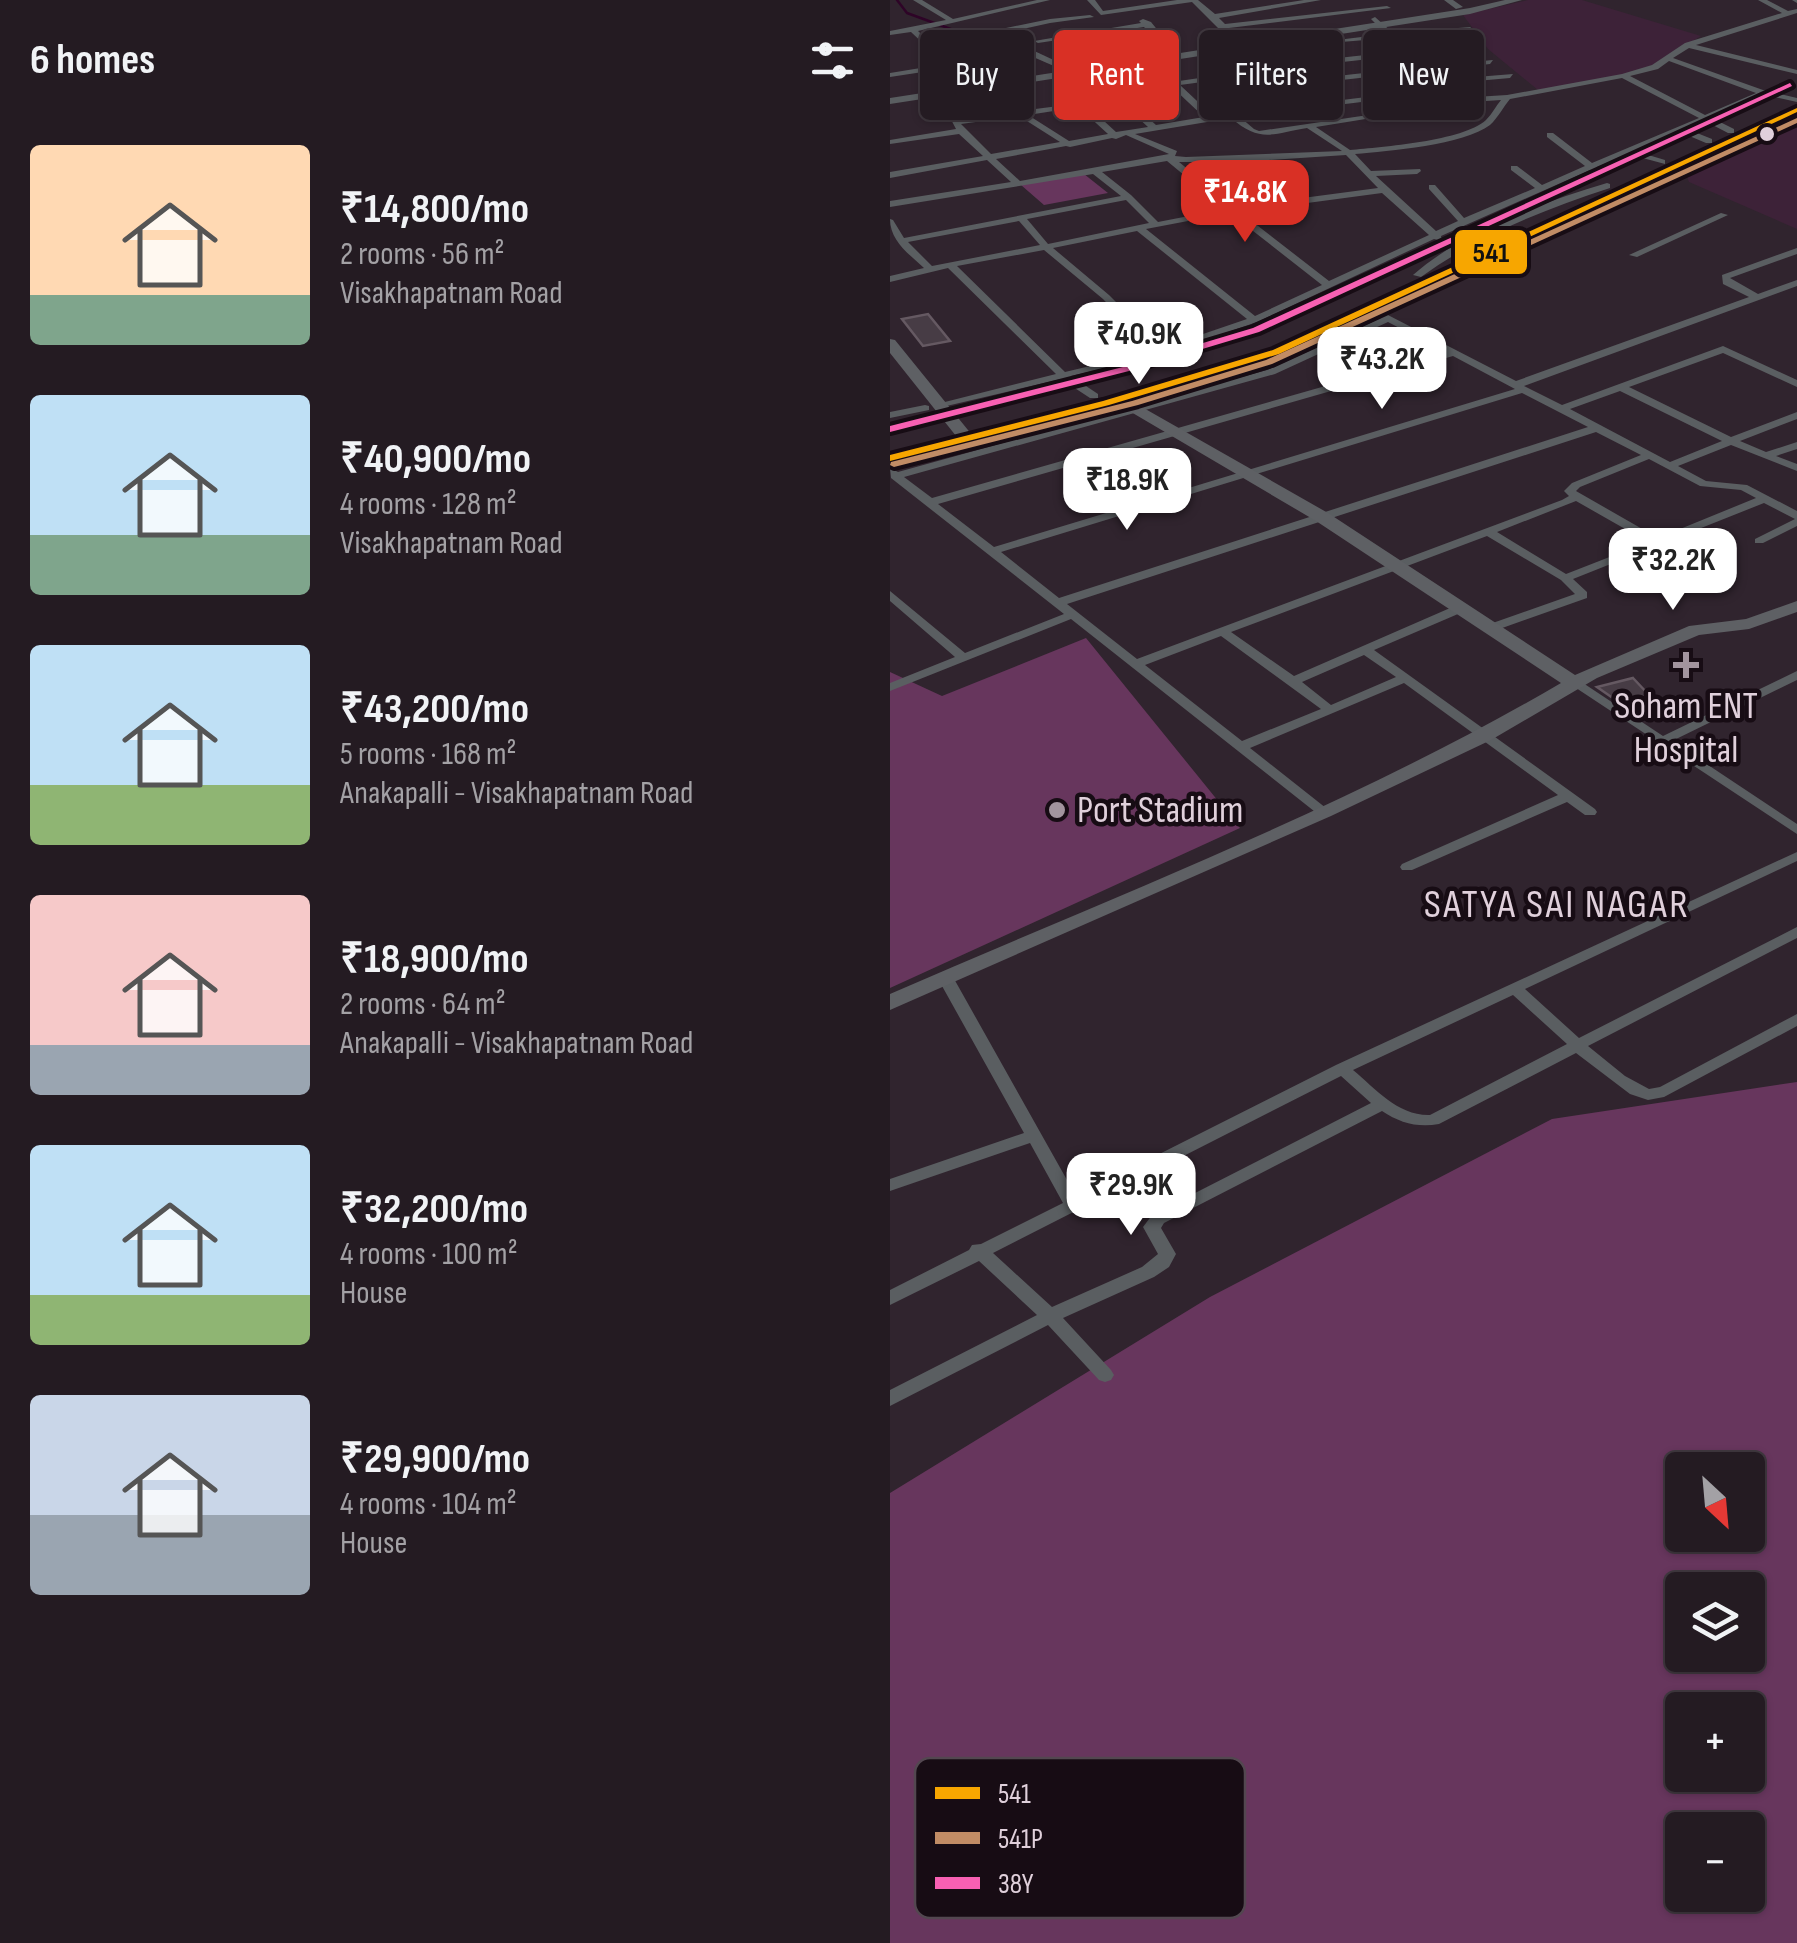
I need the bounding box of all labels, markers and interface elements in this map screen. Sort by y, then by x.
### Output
chip: Buy [920,30,1034,120]
chip: Rent [1054,30,1179,120]
chip: Filters [1199,30,1343,120]
chip: New [1363,30,1484,120]
icon: filters [805,33,860,88]
text: 6 homes [30,35,155,86]
unlabelled marker [1757,124,1777,144]
pin: ₹14.8K [1164,160,1326,245]
text: ₹14.8K [1203,173,1287,212]
text: ₹14,800/mo [340,184,529,235]
icon: home [110,185,230,305]
line badge: 541 [1453,228,1529,276]
text: 2 rooms · 56 m² [340,235,505,274]
text: 541 [1473,237,1509,270]
text: Visakhapatnam Road [340,274,563,313]
pin: ₹40.9K [1058,302,1220,387]
text: ₹40.9K [1096,315,1182,354]
pin: ₹43.2K [1301,327,1463,412]
text: ₹43.2K [1339,340,1425,379]
text: ₹40,900/mo [340,434,531,485]
icon: home [110,435,230,555]
pin: ₹18.9K [1046,448,1208,533]
text: ₹18.9K [1085,461,1169,500]
text: 4 rooms · 128 m² [340,485,517,524]
text: Visakhapatnam Road [340,524,563,563]
pin: ₹32.2K [1592,528,1754,613]
text: ₹32.2K [1631,541,1715,580]
marker: Soham ENT Hospital [1673,652,1699,678]
text: ₹43,200/mo [340,684,529,735]
place label: Soham ENT Hospital [1614,684,1758,773]
icon: home [110,685,230,805]
text: 5 rooms · 168 m² [340,735,517,774]
text: Anakapalli - Visakhapatnam Road [340,774,693,813]
place label: Port Stadium [1077,788,1243,833]
marker: Port Stadium [1046,799,1068,821]
district label: SATYA SAI NAGAR [1424,881,1690,929]
text: ₹18,900/mo [340,934,529,985]
icon: home [110,935,230,1055]
text: 2 rooms · 64 m² [340,985,506,1024]
text: Anakapalli - Visakhapatnam Road [340,1024,693,1063]
pin: ₹29.9K [1050,1153,1212,1238]
text: ₹29.9K [1089,1166,1173,1205]
text: ₹32,200/mo [340,1184,528,1235]
icon: home [110,1185,230,1305]
text: 4 rooms · 100 m² [340,1235,518,1274]
text: House [340,1274,407,1313]
text: ₹29,900/mo [340,1434,530,1485]
icon: home [110,1435,230,1555]
north arrow [1665,1452,1765,1552]
map controls [1665,1452,1765,1912]
text: 4 rooms · 104 m² [340,1485,517,1524]
text: House [340,1524,407,1563]
button: layers [1665,1572,1765,1672]
button: + [1665,1692,1765,1792]
legend [915,1758,1245,1918]
text: 541 [998,1778,1031,1811]
button: − [1665,1812,1765,1912]
text: 541P [998,1823,1043,1856]
text: 38Y [998,1868,1034,1901]

